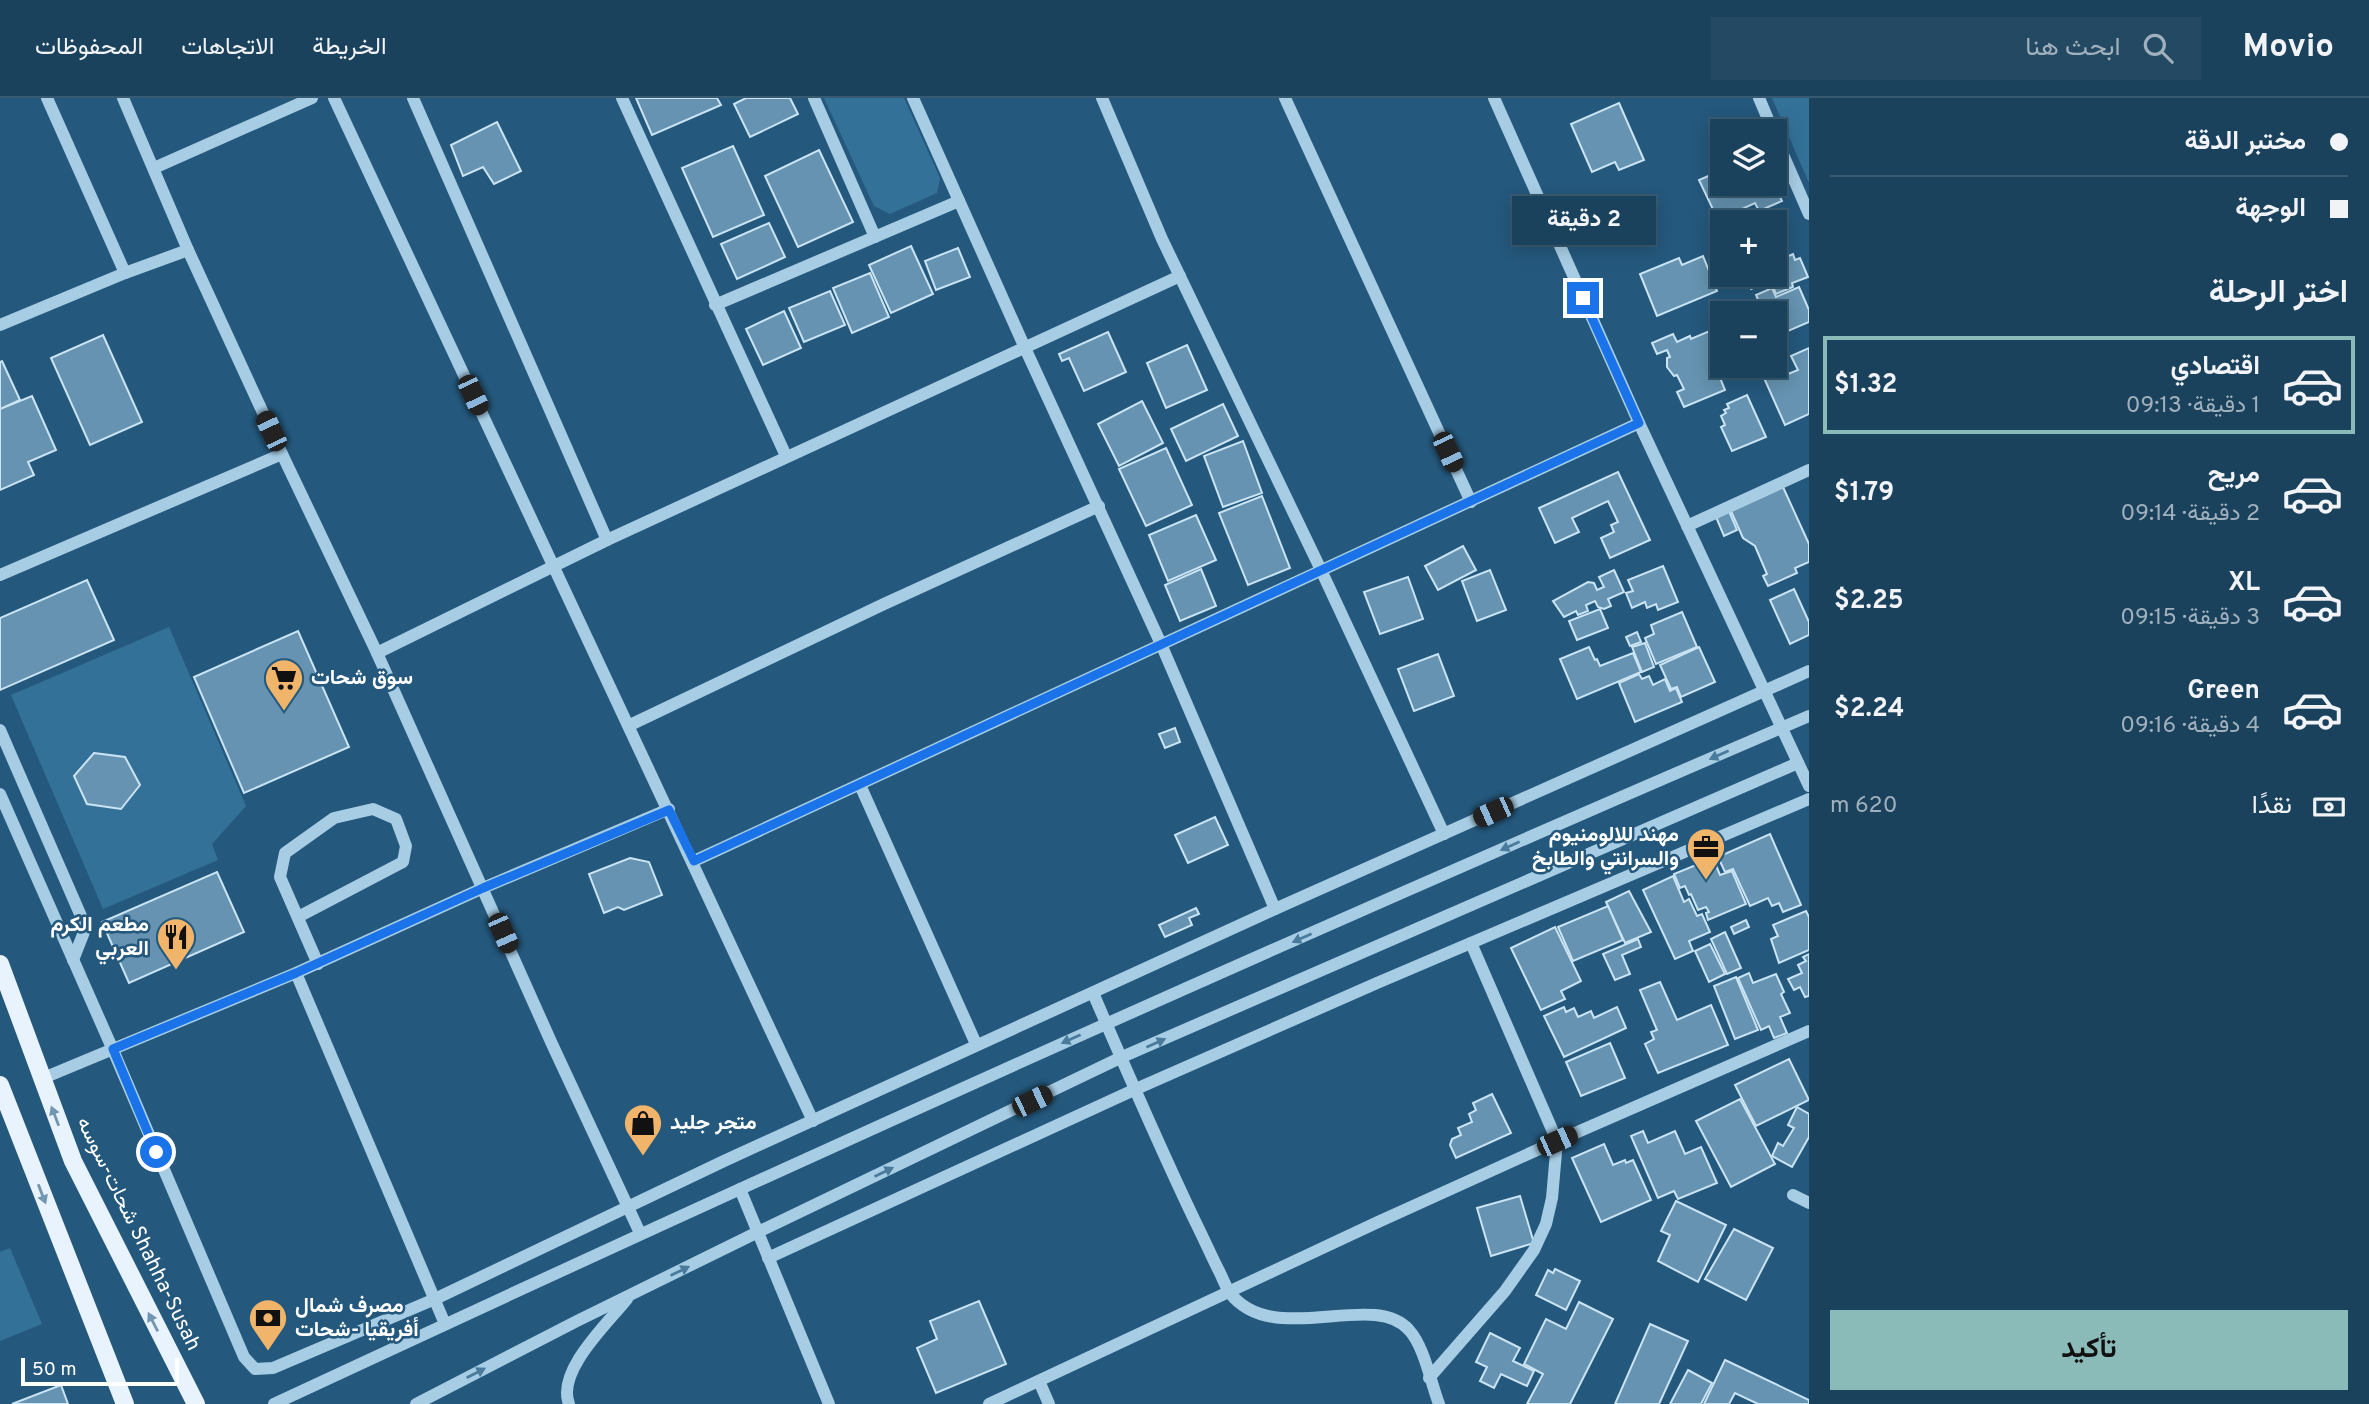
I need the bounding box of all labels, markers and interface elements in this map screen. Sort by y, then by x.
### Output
search box [1711,17,2201,80]
text: Movio [2243,27,2334,69]
icon: search [2139,29,2177,67]
text: ابحث هنا [2025,32,2121,65]
text: المحفوظات [35,33,143,63]
text: الاتجاهات [181,33,274,63]
text: الخريطة [312,33,387,63]
map controls [1710,119,1787,378]
button: layers [1710,119,1787,196]
text: مختبر الدقة [2184,126,2306,159]
text: الوجهة [2235,193,2306,226]
callout: 2 دقيقة [1511,197,1655,246]
text: 2 دقيقة [1547,206,1621,235]
button: + [1710,210,1787,287]
text: اختر الرحلة [2209,274,2348,314]
route end [1567,282,1599,314]
button: − [1710,301,1787,378]
text: اقتصادي [2171,351,2260,384]
icon: car [2281,354,2344,417]
text: $1.32 [1834,369,1898,402]
car [455,372,492,418]
text: 1 دقيقة · 09:13 [2126,392,2260,421]
car [253,408,290,454]
car [1430,429,1467,475]
text: مريح [2208,459,2260,492]
icon: car [2281,462,2344,525]
text: $1.79 [1834,477,1894,510]
text: 2 دقيقة · 09:14 [2120,500,2260,529]
text: XL [2228,567,2260,600]
icon: car [2281,570,2344,633]
text: $2.25 [1834,585,1904,618]
text: 3 دقيقة · 09:15 [2120,604,2260,633]
supermarket icon: سوق شحات [263,657,305,712]
place label: سوق شحات [311,665,413,692]
text: Green [2187,675,2260,708]
icon: car [2281,678,2344,741]
text: $2.24 [1834,693,1905,726]
text: 4 دقيقة · 09:16 [2120,712,2260,741]
one-way arrow [1709,749,1729,761]
icon: cash [2310,788,2348,826]
text: نقدًا [2252,790,2292,823]
text: 620 m [1830,792,1897,821]
car [1470,794,1517,830]
place label: مهند للالومنيوم والسرانتي والطابخ [1532,822,1679,875]
office icon: مهند للالومنيوم والسرانتي والطابخ [1685,826,1727,881]
one-way arrow [1500,841,1521,852]
car [485,910,522,956]
place label: مطعم الكرم العربي [51,912,149,965]
restaurant icon: مطعم الكرم العربي [155,916,197,971]
one-way arrow [1291,932,1312,943]
one-way arrow [1061,1033,1081,1045]
one-way arrow [1146,1037,1167,1048]
car [1009,1082,1056,1120]
shop icon: متجر جليد [622,1102,664,1157]
one-way arrow [50,1106,61,1127]
place label: متجر جليد [670,1110,757,1137]
street label: شحات-سوسه Shahha-Susah [70,1113,206,1355]
car [1534,1123,1581,1159]
route start [140,1136,172,1168]
one-way arrow [874,1166,894,1177]
one-way arrow [37,1184,48,1205]
one-way arrow [670,1265,690,1276]
place label: مصرف شمال أفريقيا -شحات [295,1293,419,1344]
bank icon: مصرف شمال أفريقيا -شحات [247,1297,289,1352]
button: تأكيد [1830,1310,2348,1390]
one-way arrow [148,1311,160,1331]
scale bar [21,1355,178,1387]
text: 50 m [32,1358,77,1382]
one-way arrow [466,1367,486,1378]

